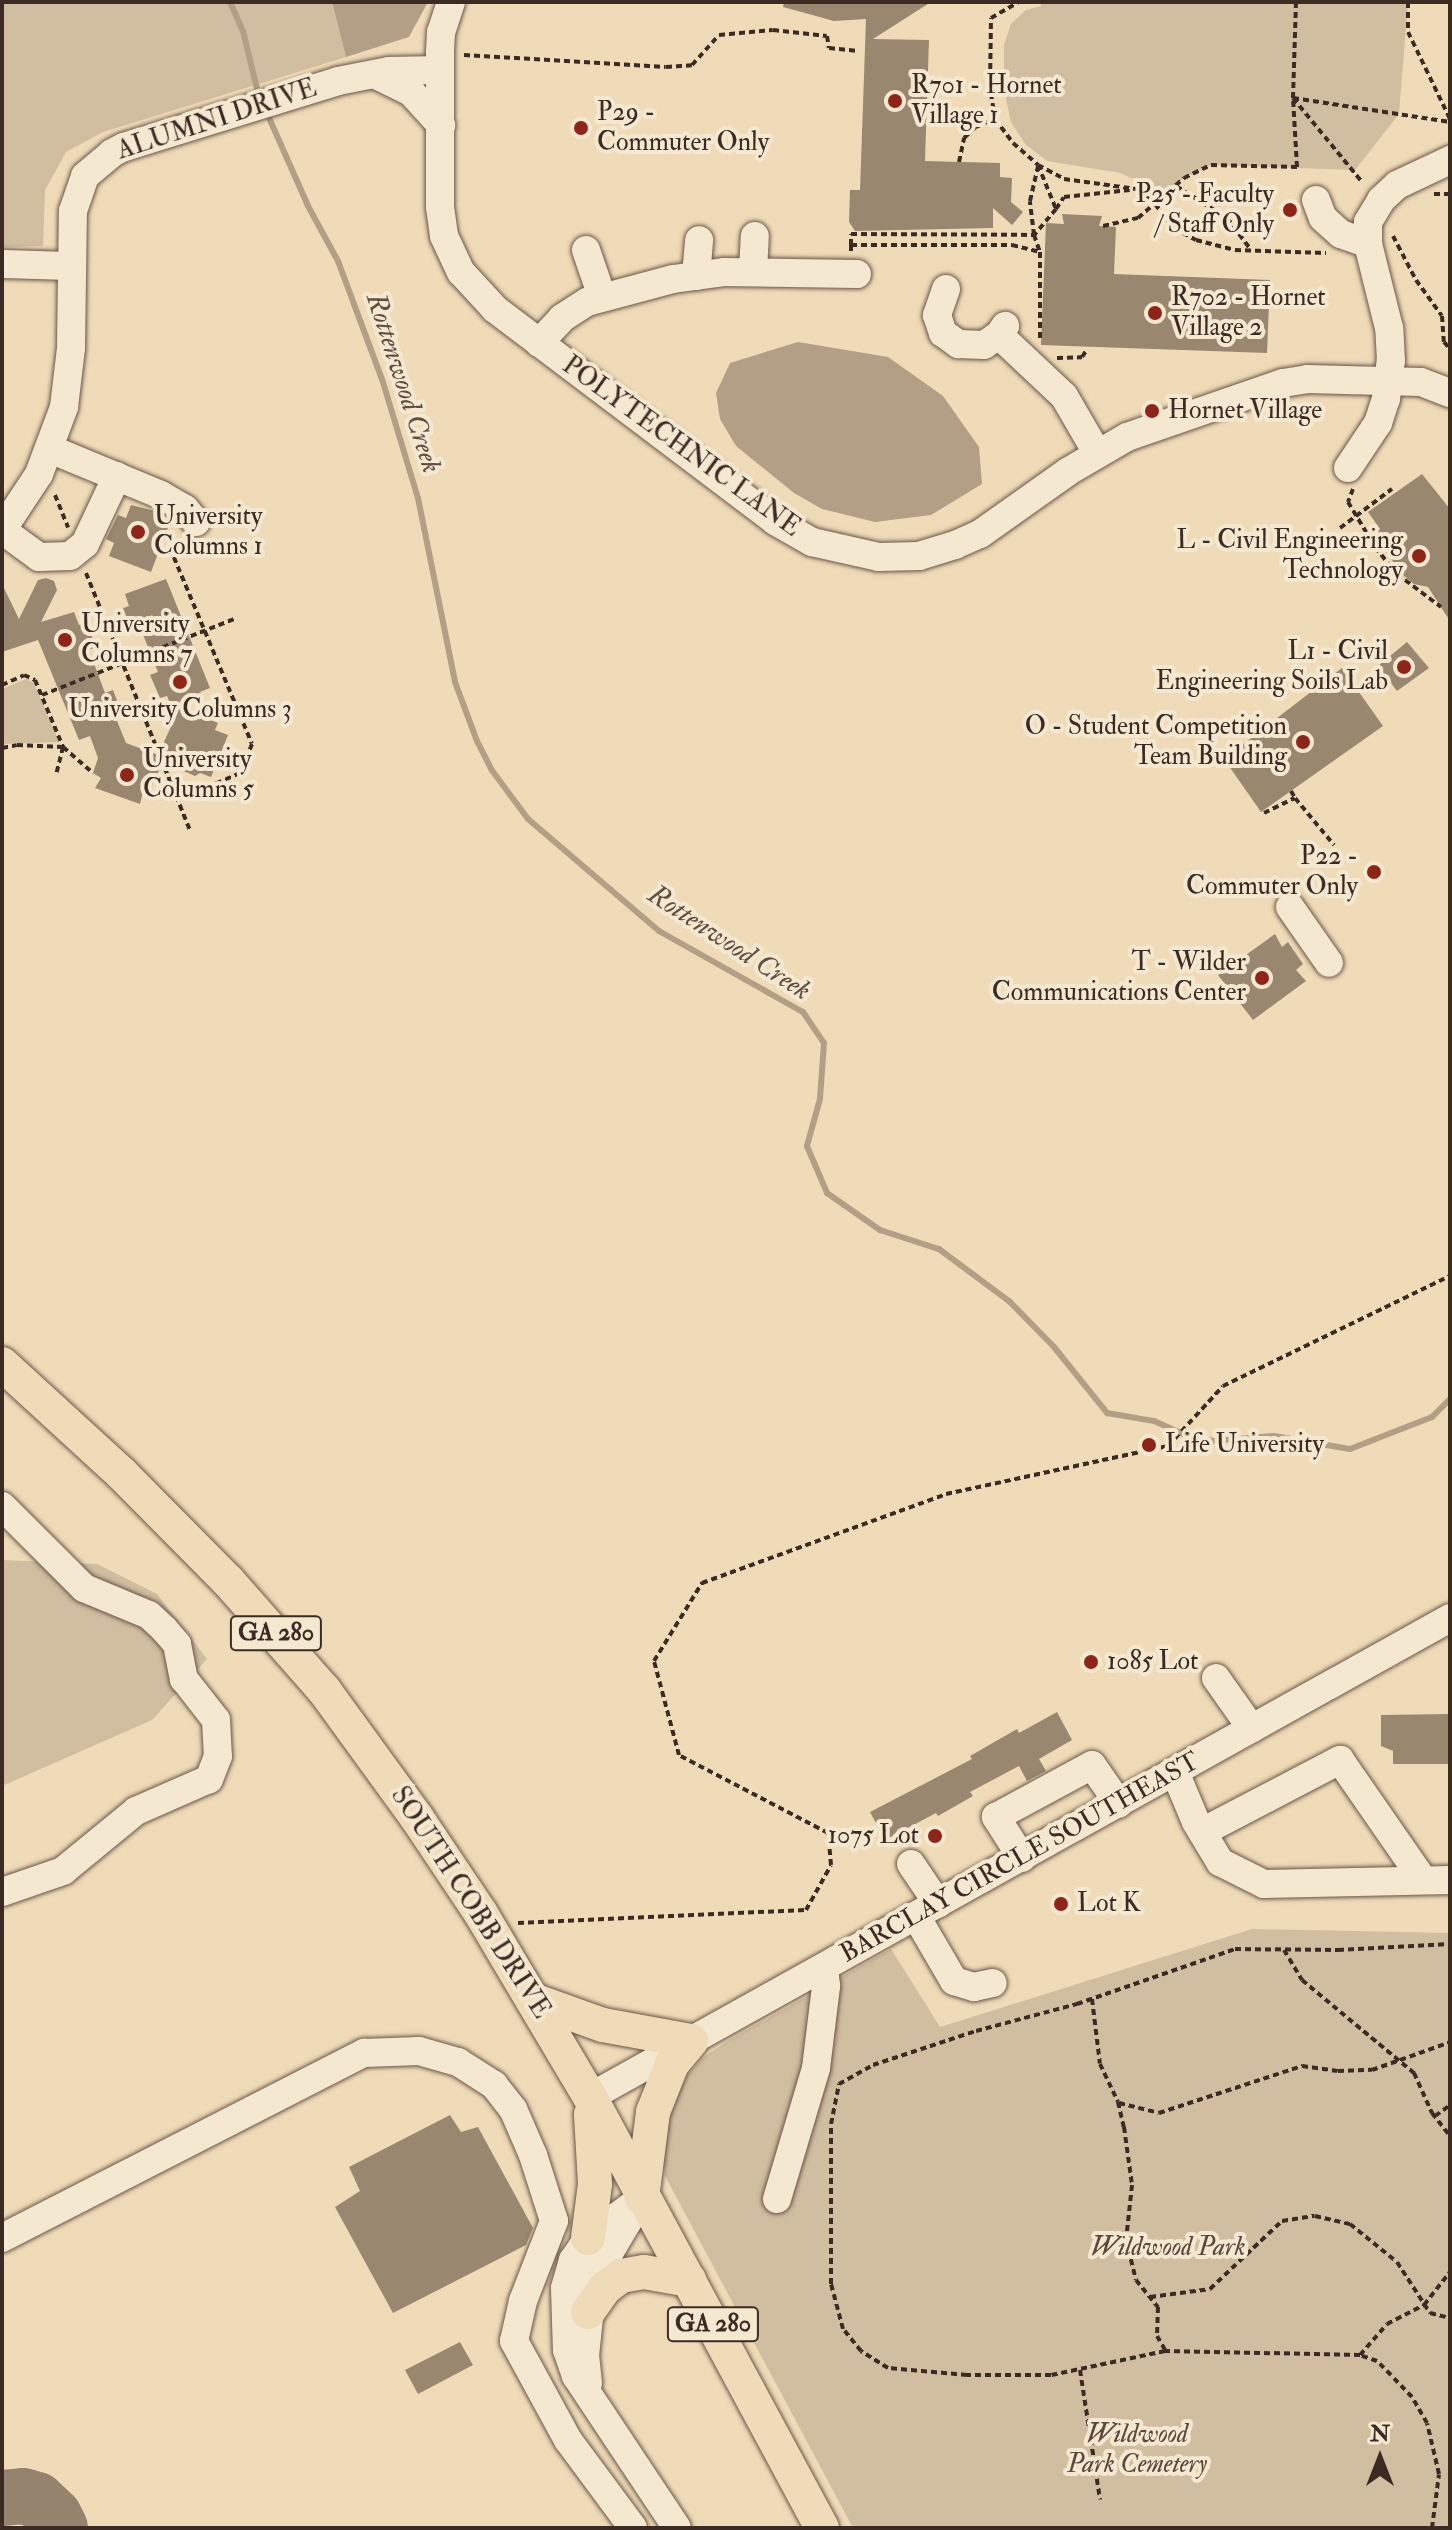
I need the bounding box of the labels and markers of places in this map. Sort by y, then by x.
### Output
place label: R701 - Hornet Village 1 [911,70,1062,132]
marker: R701 - Hornet Village 1 [886,92,904,110]
place label: P29 - Commuter Only [597,97,769,158]
marker: P29 - Commuter Only [572,119,590,137]
place label: P25 - Faculty / Staff Only [1136,179,1274,240]
marker: P25 - Faculty / Staff Only [1281,201,1299,219]
place label: R702 - Hornet Village 2 [1171,282,1326,344]
marker: R702 - Hornet Village 2 [1146,304,1164,322]
place label: Hornet Village [1168,395,1322,427]
marker: Hornet Village [1143,402,1161,420]
place label: University Columns 1 [154,501,263,562]
marker: University Columns 1 [129,523,147,541]
place label: L - Civil Engineering Technology [1177,525,1403,586]
marker: L - Civil Engineering Technology [1410,547,1428,565]
place label: University Columns 7 [81,609,192,670]
marker: University Columns 7 [56,631,74,649]
place label: L1 - Civil Engineering Soils Lab [1156,636,1388,698]
marker: L1 - Civil Engineering Soils Lab [1395,658,1413,676]
marker: University Columns 3 [171,673,189,691]
place label: University Columns 3 [68,694,292,726]
place label: O - Student Competition Team Building [1025,711,1287,772]
marker: O - Student Competition Team Building [1294,733,1312,751]
place label: University Columns 5 [143,744,254,806]
marker: University Columns 5 [118,766,136,784]
place label: P22 - Commuter Only [1186,841,1358,902]
marker: P22 - Commuter Only [1365,863,1383,881]
place label: T - Wilder Communications Center [992,947,1246,1008]
marker: T - Wilder Communications Center [1253,969,1271,987]
place label: Life University [1165,1429,1324,1461]
marker: Life University [1140,1436,1158,1454]
place label: 1085 Lot [1107,1646,1198,1678]
marker: 1085 Lot [1082,1653,1100,1671]
place label: 1075 Lot [828,1820,919,1852]
marker: 1075 Lot [926,1827,944,1845]
place label: Lot K [1077,1888,1141,1920]
marker: Lot K [1052,1895,1070,1913]

